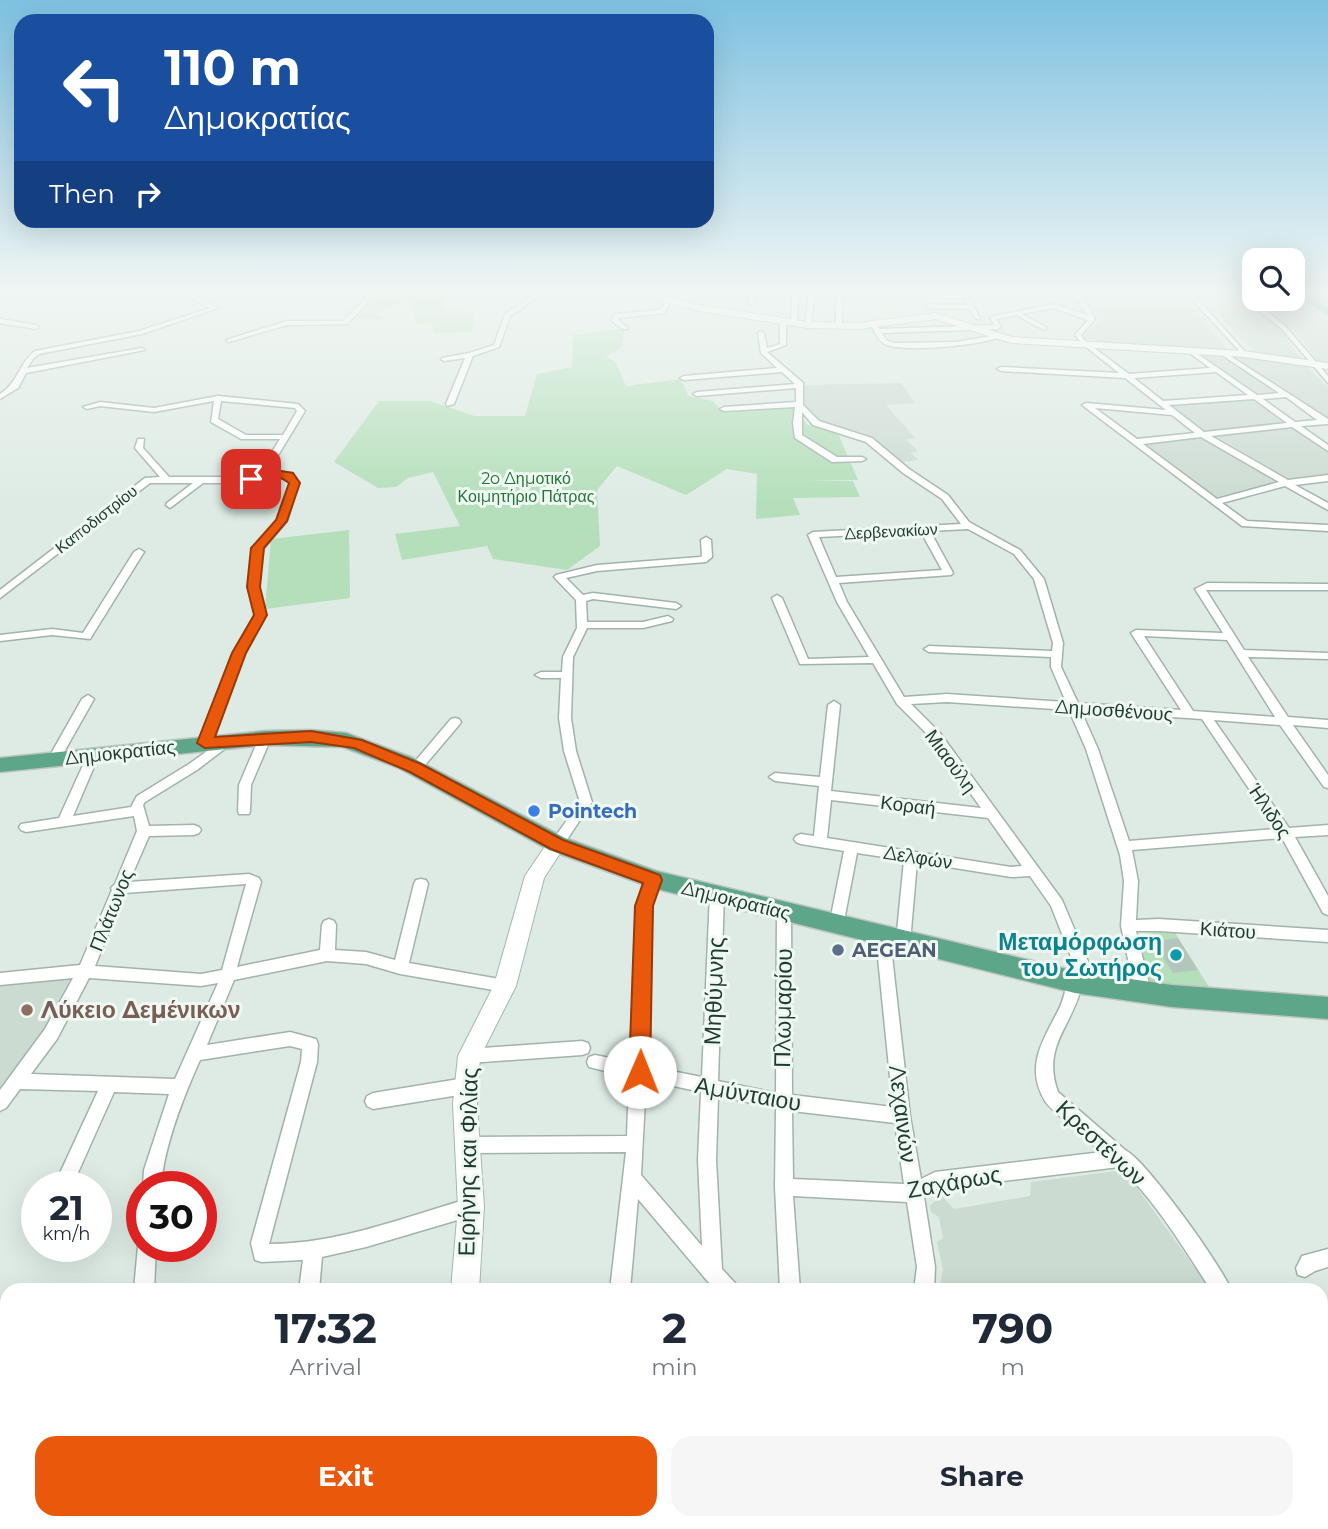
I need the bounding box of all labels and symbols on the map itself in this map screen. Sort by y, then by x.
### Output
pin [221,449,281,509]
park label: 2o Δημοτικό Κοιμητήριο Πάτρας [458,469,595,506]
street label: Καποδιστρίου [51,481,141,557]
street label: Δερβενακίων [844,520,938,543]
street label: Δημοσθένους [1054,695,1174,726]
street label: Μιαούλη [920,725,981,798]
street label: Δημοκρατίας [64,735,176,770]
street label: Ήλιδος [1243,779,1296,843]
street label: Κοραή [879,791,937,820]
place label: Pointech [548,800,637,823]
marker: Pointech [526,803,542,819]
street label: Δελφών [882,841,954,874]
street label: Πλάτωνος [85,866,138,955]
street label: Δημοκρατίας [679,876,792,925]
street label: Κιάτου [1199,917,1257,944]
place label: Μεταμόρφωση του Σωτήρος [998,928,1162,982]
street label: Μηθύμνης [698,936,730,1046]
place label: AEGEAN [851,939,937,962]
marker: AEGEAN [830,942,846,958]
marker: Μεταμόρφωση του Σωτήρος [1168,947,1184,963]
street label: Πλωμαρίου [768,948,798,1068]
place label: Λύκειο Δεμένικων [40,996,240,1024]
marker: Λύκειο Δεμένικων [19,1002,35,1018]
position arrow [603,1035,677,1109]
street label: Λεχαινών [883,1064,923,1164]
street label: Ειρήνης και Φιλίας [452,1067,484,1257]
street label: Αμύνταιου [693,1071,803,1117]
street label: Κρεστένων [1050,1094,1152,1192]
street label: Ζαχάρως [905,1160,1003,1204]
speed limit sign: 30 [126,1171,217,1262]

